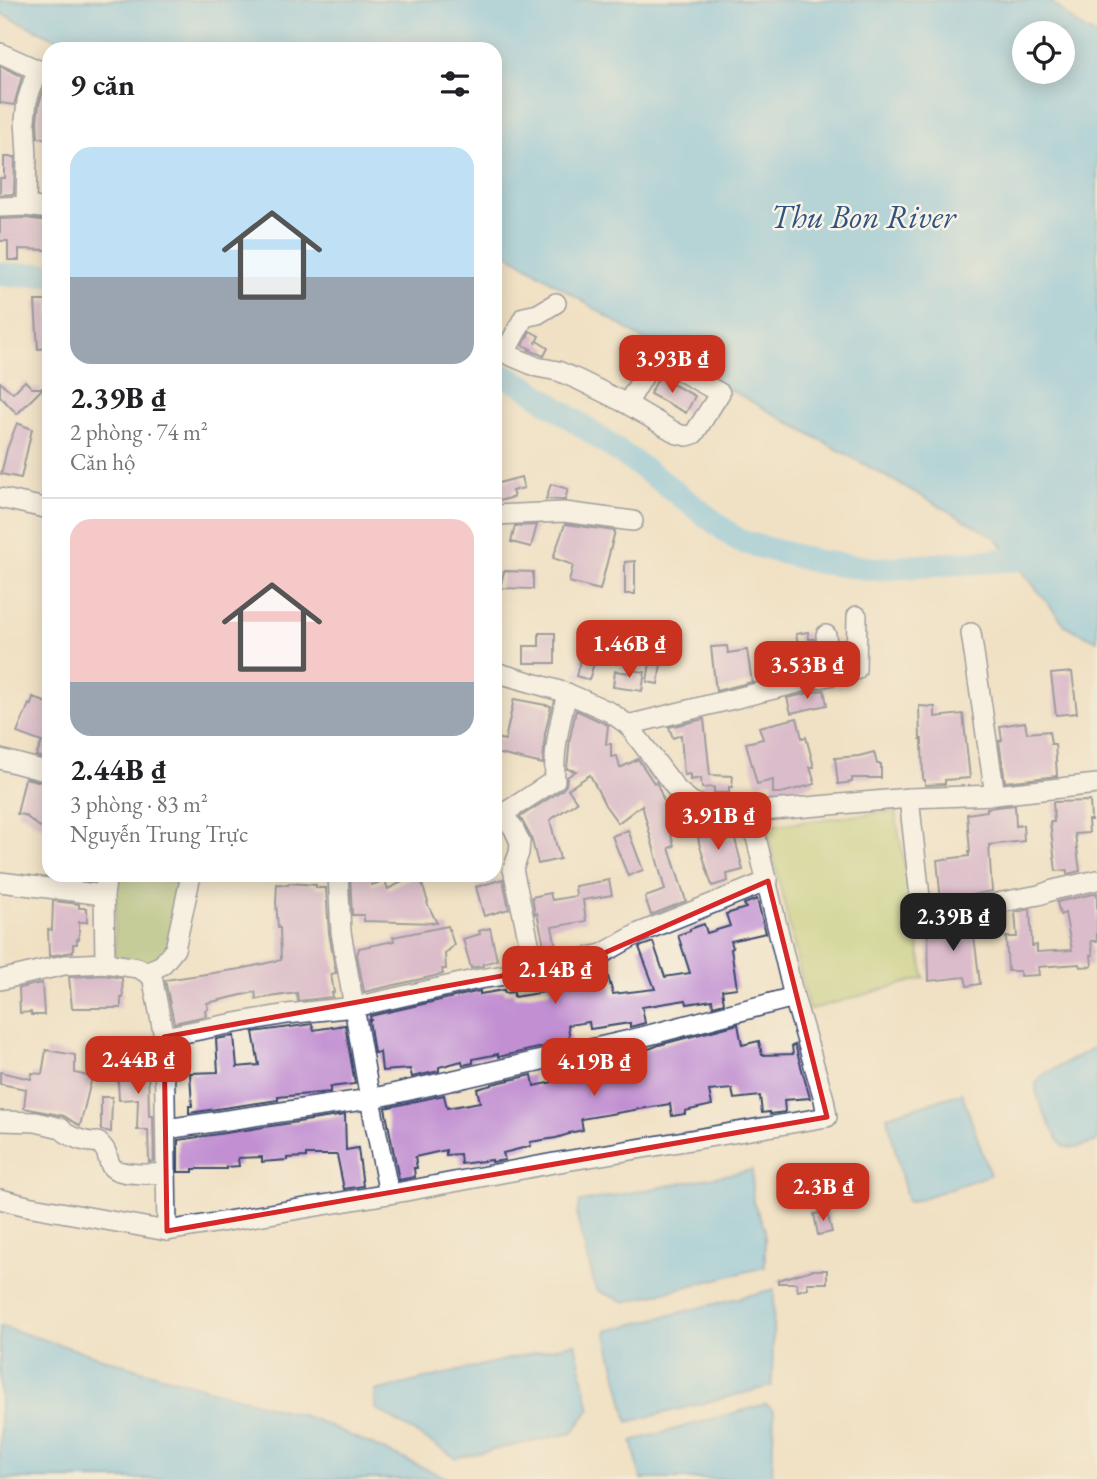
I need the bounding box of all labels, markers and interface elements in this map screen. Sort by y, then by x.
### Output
map controls [1012,21,1075,84]
button: locate [1012,21,1075,84]
text: 9 căn [70,65,135,104]
icon: filters [436,65,474,103]
icon: home [209,192,335,318]
water label: Thu Bon River [770,195,957,238]
pin: 3.93B ₫ [607,336,737,395]
text: 3.93B ₫ [635,343,709,373]
text: 2.39B ₫ [70,378,166,417]
text: 2 phòng · 74 m² [70,417,208,447]
text: Căn hộ [70,447,135,477]
icon: home [209,564,335,690]
pin: 1.46B ₫ [564,620,694,680]
text: 1.46B ₫ [592,628,666,658]
pin: 3.53B ₫ [742,642,872,701]
text: 3.53B ₫ [770,649,844,679]
text: 2.44B ₫ [70,750,166,789]
text: 3 phòng · 83 m² [70,789,208,819]
pin: 3.91B ₫ [653,792,783,852]
text: 3.91B ₫ [681,800,755,830]
text: Nguyễn Trung Trực [70,819,248,849]
pin: 2.39B ₫ [888,894,1018,953]
text: 2.39B ₫ [916,901,990,931]
pin: 2.14B ₫ [490,946,620,1006]
text: 2.14B ₫ [518,954,592,984]
pin: 2.44B ₫ [73,1036,203,1096]
pin: 4.19B ₫ [529,1038,659,1098]
text: 2.44B ₫ [101,1044,175,1074]
text: 4.19B ₫ [557,1046,631,1076]
pin: 2.3B ₫ [766,1164,880,1223]
text: 2.3B ₫ [792,1171,854,1201]

